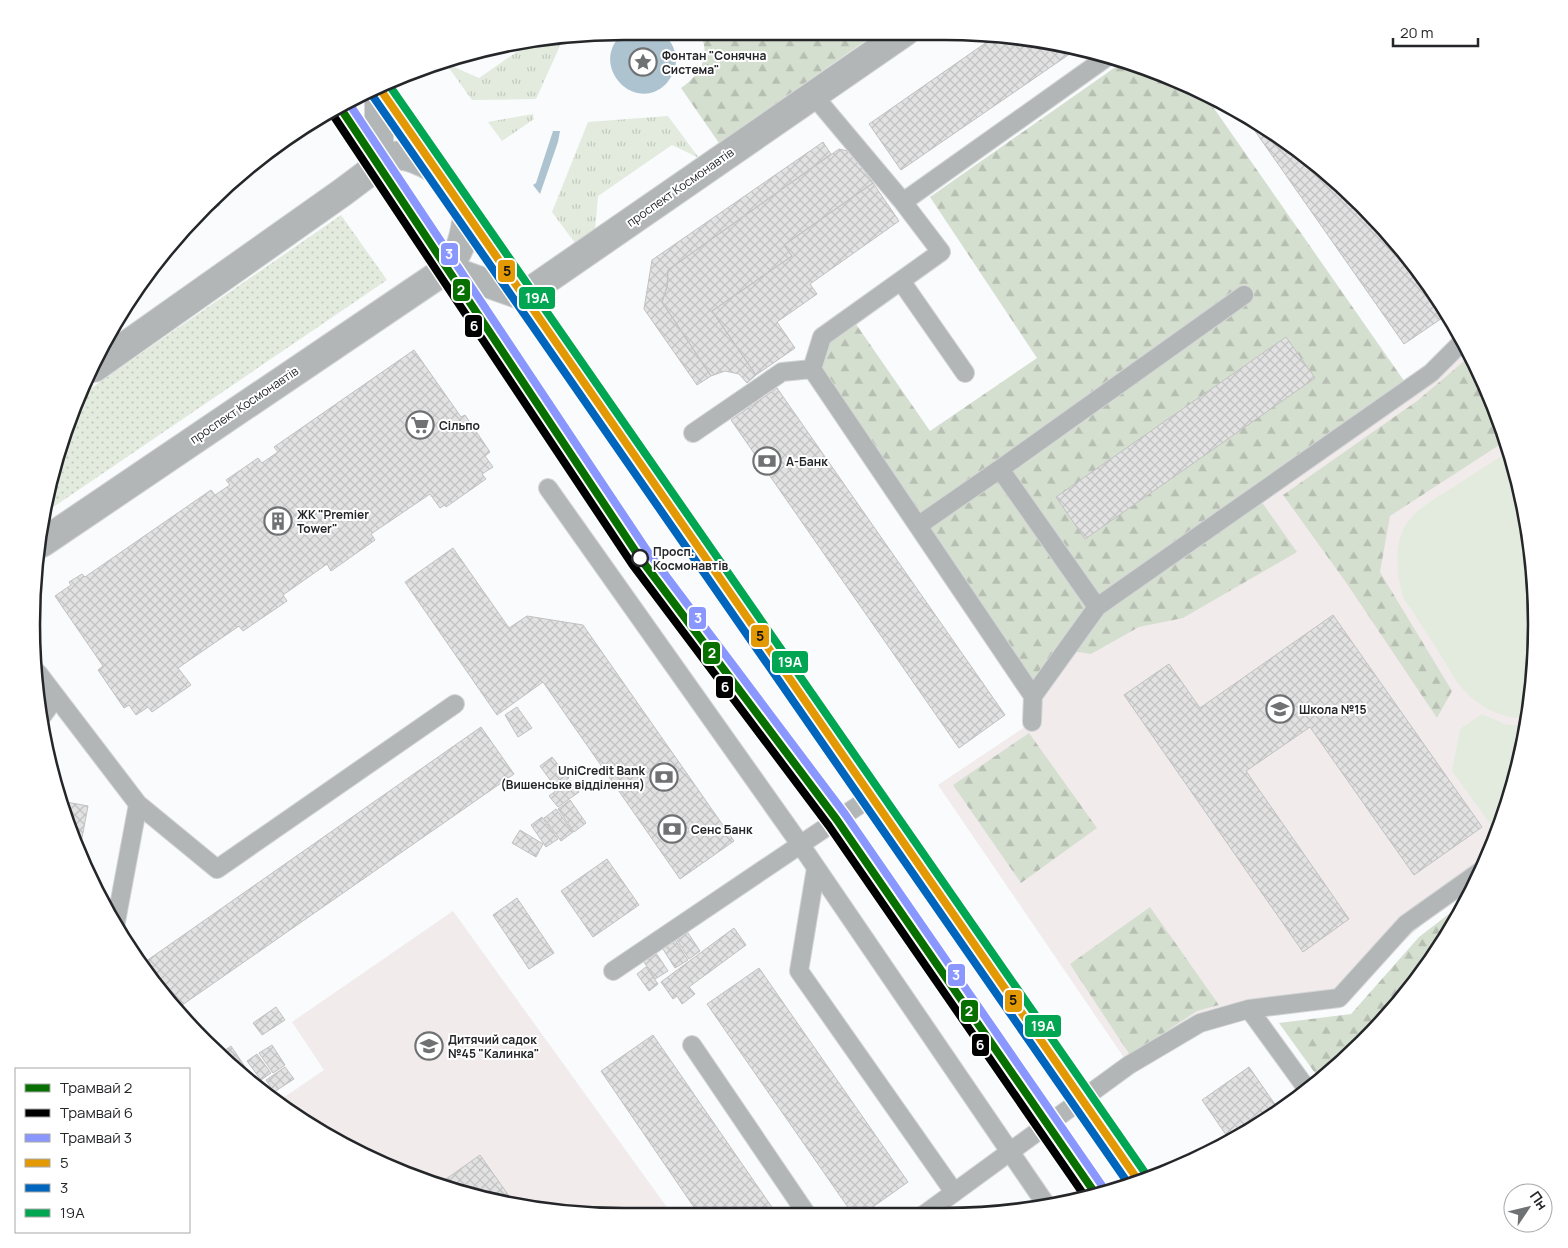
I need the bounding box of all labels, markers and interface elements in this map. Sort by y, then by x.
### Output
scale bar [1393,15,1478,47]
text: 20 m [1400,22,1433,43]
place icon: Фонтан "Сонячна Система" [628,47,658,77]
place label: Фонтан "Сонячна Система" [662,47,766,78]
street label: проспект Космонавтів [623,143,737,230]
line badge: 3 [440,242,459,266]
text: 3 [445,244,453,263]
line badge: 5 [497,259,516,283]
text: 5 [503,261,511,280]
line badge: 2 [452,278,471,302]
text: 2 [457,280,465,299]
line badge: 19А [518,286,556,310]
text: 19А [525,288,550,307]
line badge: 6 [464,314,483,338]
text: 6 [470,316,478,335]
street label: проспект Космонавтів [187,362,302,448]
supermarket icon: Сільпо [405,410,435,440]
place label: Сільпо [439,417,480,434]
bank icon: А-Банк [752,446,782,476]
place label: А-Банк [786,453,828,470]
building icon: ЖК "Premier Tower" [263,506,293,536]
place label: ЖК "Premier Tower" [297,506,369,537]
place label: Просп. Космонавтів [653,543,729,574]
marker: Просп. Космонавтів [631,549,649,567]
line badge: 3 [688,606,707,630]
text: 3 [694,608,702,627]
line badge: 5 [750,624,770,648]
text: 5 [756,626,764,645]
line badge: 2 [702,641,721,665]
text: 2 [708,643,716,662]
line badge: 19А [771,650,809,674]
text: 19А [778,652,803,671]
line badge: 6 [715,675,734,699]
text: 6 [721,677,729,696]
school or university icon: Школа №15 [1265,694,1295,724]
place label: Школа №15 [1299,701,1367,718]
place label: UniCredit Bank (Вишенське відділення) [500,762,646,793]
bank icon: UniCredit Bank (Вишенське відділення) [649,762,679,792]
bank icon: Сенс Банк [657,814,687,844]
place label: Сенс Банк [691,821,753,838]
line badge: 3 [947,963,966,987]
text: 3 [952,965,960,984]
line badge: 5 [1004,989,1023,1013]
text: 5 [1009,990,1017,1009]
line badge: 2 [960,999,979,1023]
text: 2 [965,1001,973,1020]
line badge: 19А [1024,1014,1062,1038]
text: 19А [1031,1016,1056,1035]
school or university icon: Дитячий садок №45 "Калинка" [414,1031,444,1061]
place label: Дитячий садок №45 "Калинка" [448,1031,539,1062]
line badge: 6 [971,1033,990,1057]
text: 6 [976,1035,984,1054]
legend [15,1068,190,1233]
text: Трамвай 2 [60,1077,132,1098]
text: Трамвай 6 [60,1102,133,1123]
text: Трамвай 3 [60,1127,132,1148]
text: 5 [60,1152,69,1173]
text: 3 [60,1177,68,1198]
north arrow [1503,1183,1553,1233]
text: Пн [1526,1187,1552,1213]
text: 19А [60,1202,85,1223]

